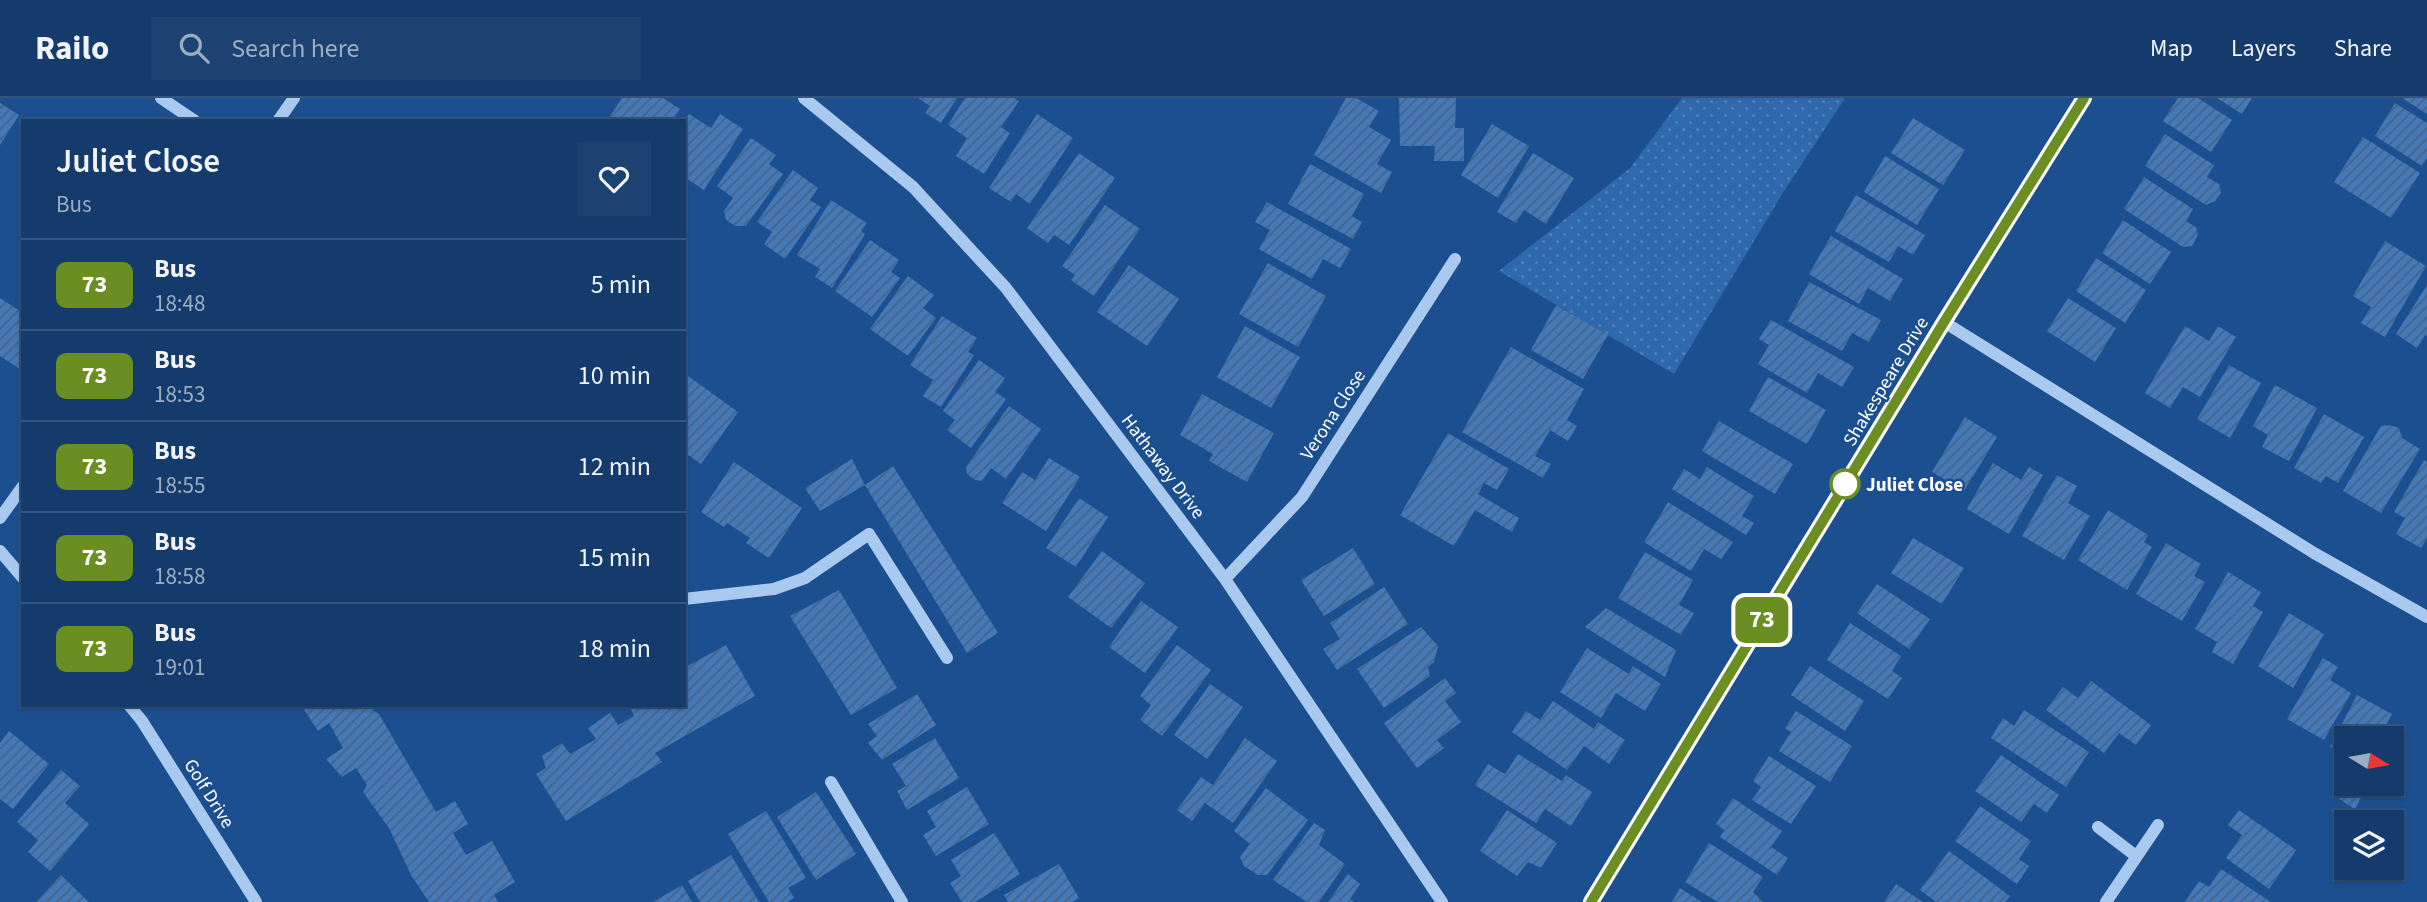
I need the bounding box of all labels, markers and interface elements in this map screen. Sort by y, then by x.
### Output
search box [151,17,641,80]
text: Railo [35,25,109,72]
icon: search [175,29,213,67]
text: Search here [231,30,359,67]
text: Map [2150,31,2193,66]
text: Layers [2231,31,2296,66]
text: Share [2334,31,2392,66]
text: Juliet Close [56,138,220,185]
button: heart [577,142,651,216]
text: Bus [56,188,92,221]
text: Bus [154,250,196,287]
text: 5 min [591,266,651,303]
text: 73 [82,267,107,302]
text: 18:48 [154,287,205,320]
street label: Shakespeare Drive [1837,312,1936,452]
text: Bus [154,341,196,378]
text: 10 min [578,357,651,394]
text: 73 [82,358,107,393]
street label: Verona Close [1294,364,1373,465]
text: 18:53 [154,378,205,411]
street label: Hathaway Drive [1114,409,1211,525]
text: Bus [154,432,196,469]
text: 12 min [578,448,651,485]
text: 73 [82,449,107,484]
text: 18:55 [154,469,205,502]
marker: Juliet Close [1830,469,1860,499]
place label: Juliet Close [1866,472,1963,499]
text: Bus [154,523,196,560]
text: 15 min [578,539,651,576]
text: 73 [82,540,107,575]
text: 18:58 [154,560,205,593]
line badge: 73 [1730,597,1794,643]
text: 73 [1749,602,1775,637]
text: Bus [154,614,196,651]
text: 18 min [578,630,651,667]
text: 73 [82,631,107,666]
text: 19:01 [154,651,205,684]
north arrow [2334,726,2404,796]
map controls [2334,726,2404,880]
street label: Golf Drive [177,754,241,834]
button: layers [2334,810,2404,880]

